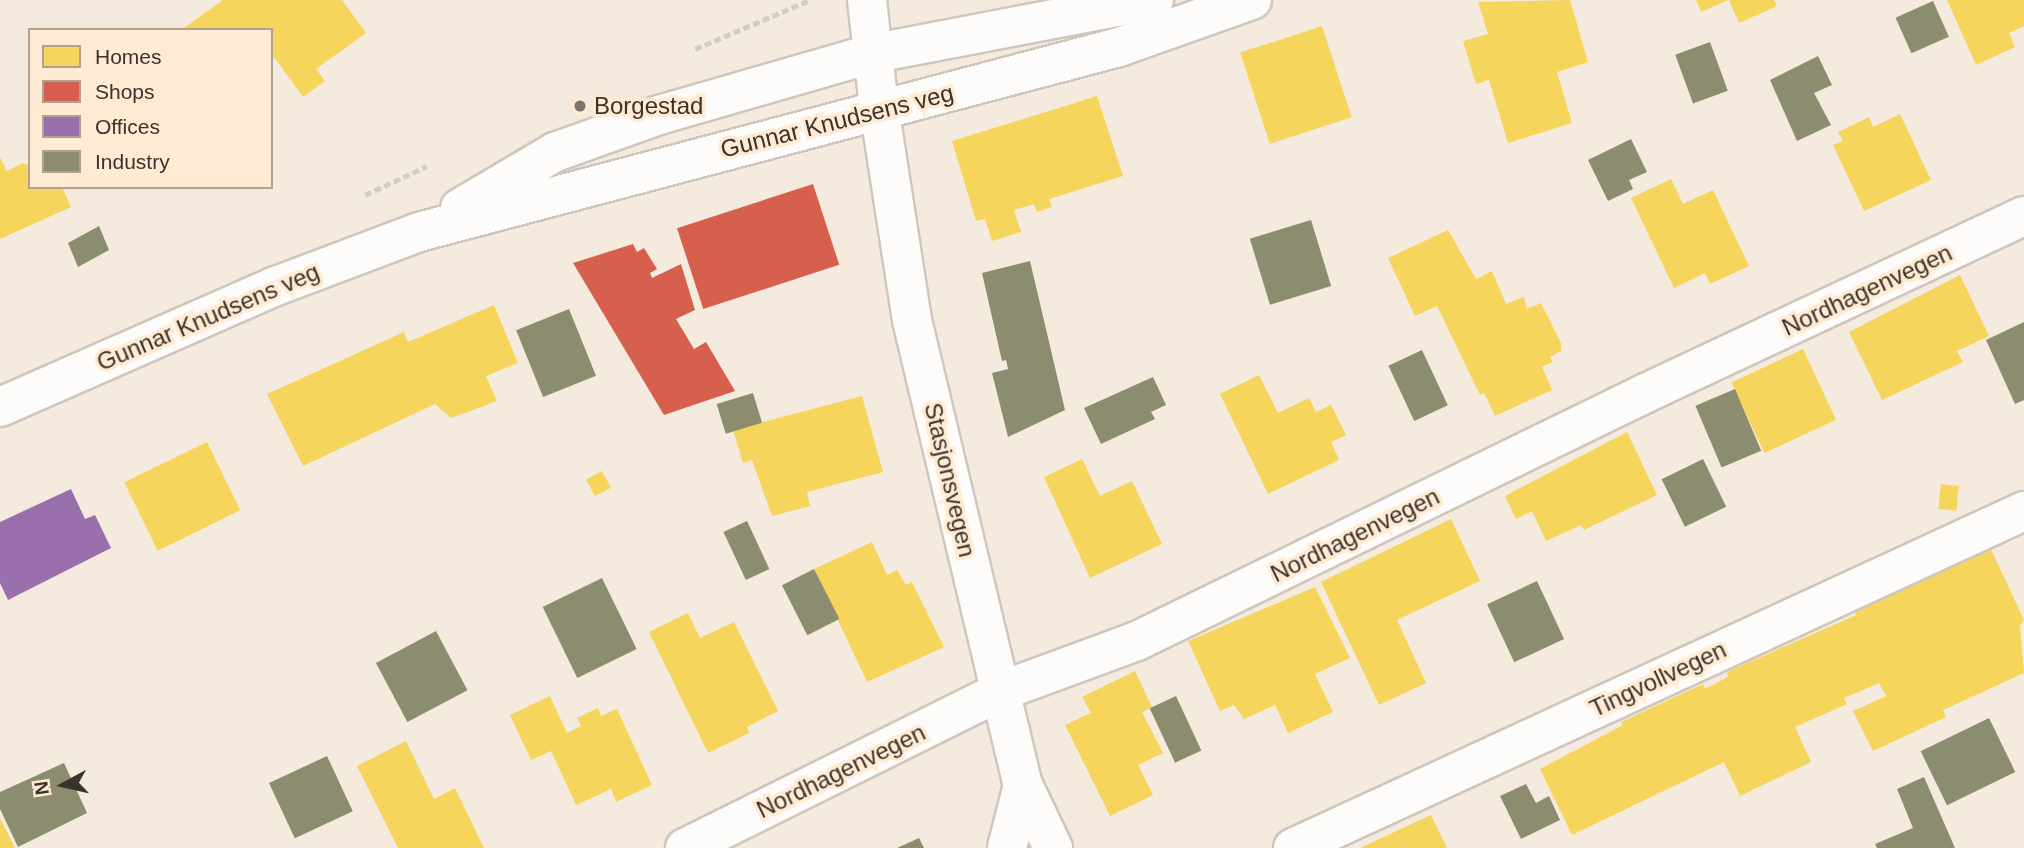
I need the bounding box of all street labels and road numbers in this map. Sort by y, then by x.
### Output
street label: Gunnar Knudsens veg [718,78,956,164]
street label: Nordhagenvegen [1777,238,1957,342]
street label: Gunnar Knudsens veg [92,257,324,377]
street label: Stasjonsvegen [918,400,982,560]
street label: Nordhagenvegen [1266,482,1444,588]
street label: Tingvollvegen [1585,635,1731,723]
street label: Nordhagenvegen [752,718,930,824]

